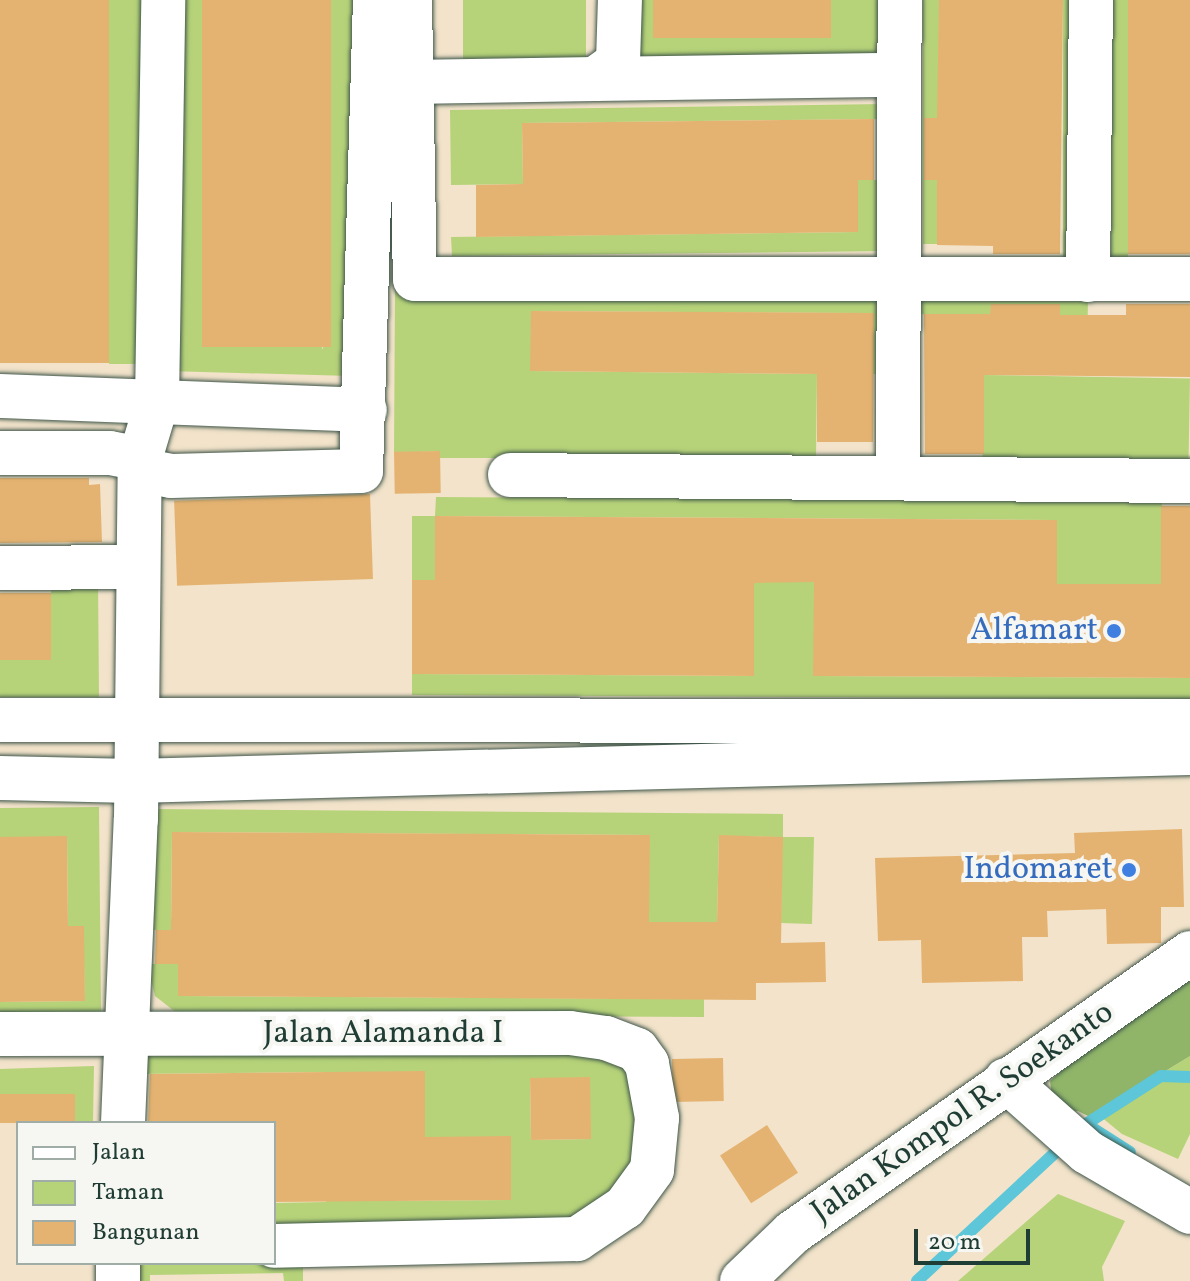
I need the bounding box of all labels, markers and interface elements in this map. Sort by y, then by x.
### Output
place label: Alfamart [970,612,1098,650]
marker: Alfamart [1105,622,1123,640]
place label: Indomaret [963,851,1113,889]
marker: Indomaret [1120,861,1138,879]
street label: Jalan Kompol R. Soekanto [804,994,1122,1232]
street label: Jalan Alamanda I [263,1015,503,1053]
legend [16,1121,276,1265]
text: Jalan [92,1136,145,1170]
text: Taman [92,1176,164,1210]
scale bar [918,1213,1034,1263]
text: Bangunan [92,1216,200,1250]
text: 20 m [928,1226,981,1260]

